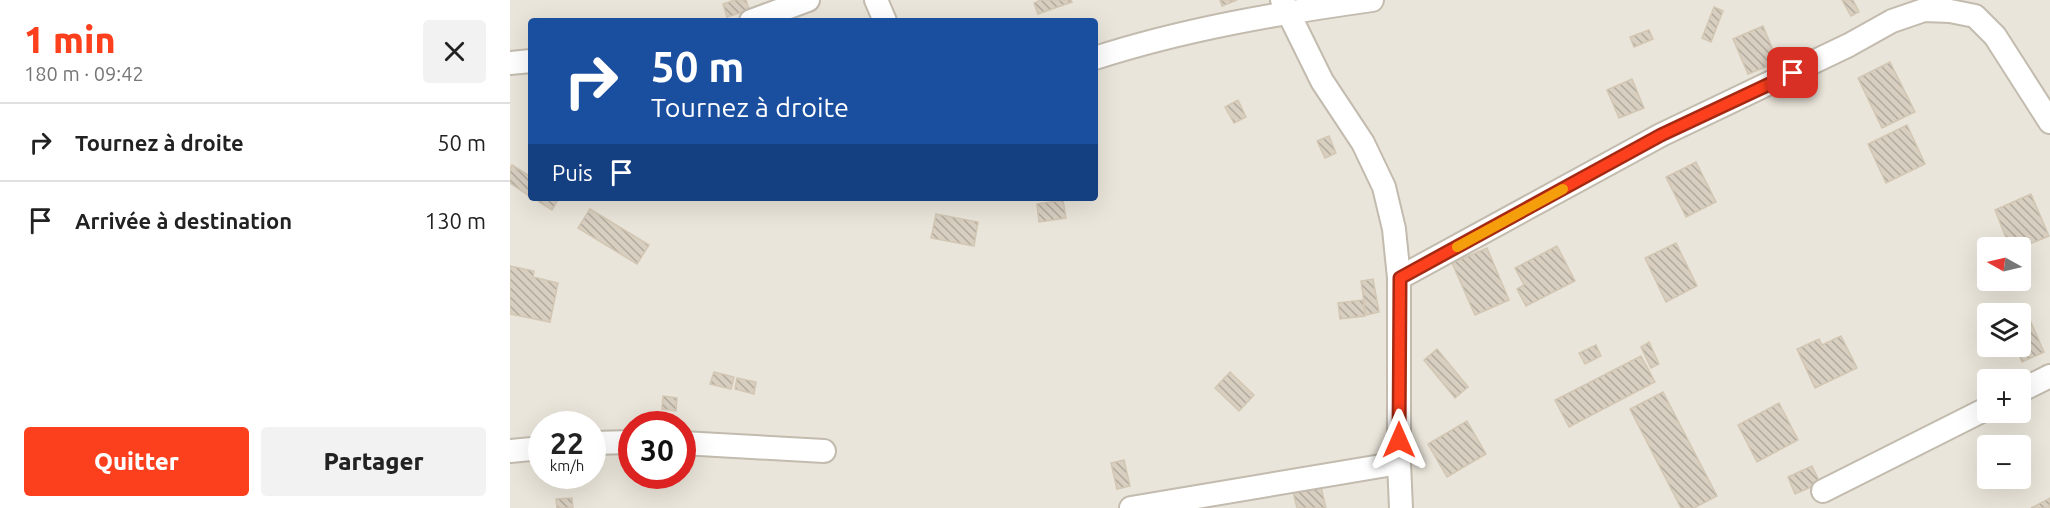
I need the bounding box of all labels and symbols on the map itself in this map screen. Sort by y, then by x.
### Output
pin [1767,47,1818,98]
north arrow [1977,237,2031,291]
position arrow [1367,408,1431,472]
speed limit sign: 30 [618,411,696,489]

